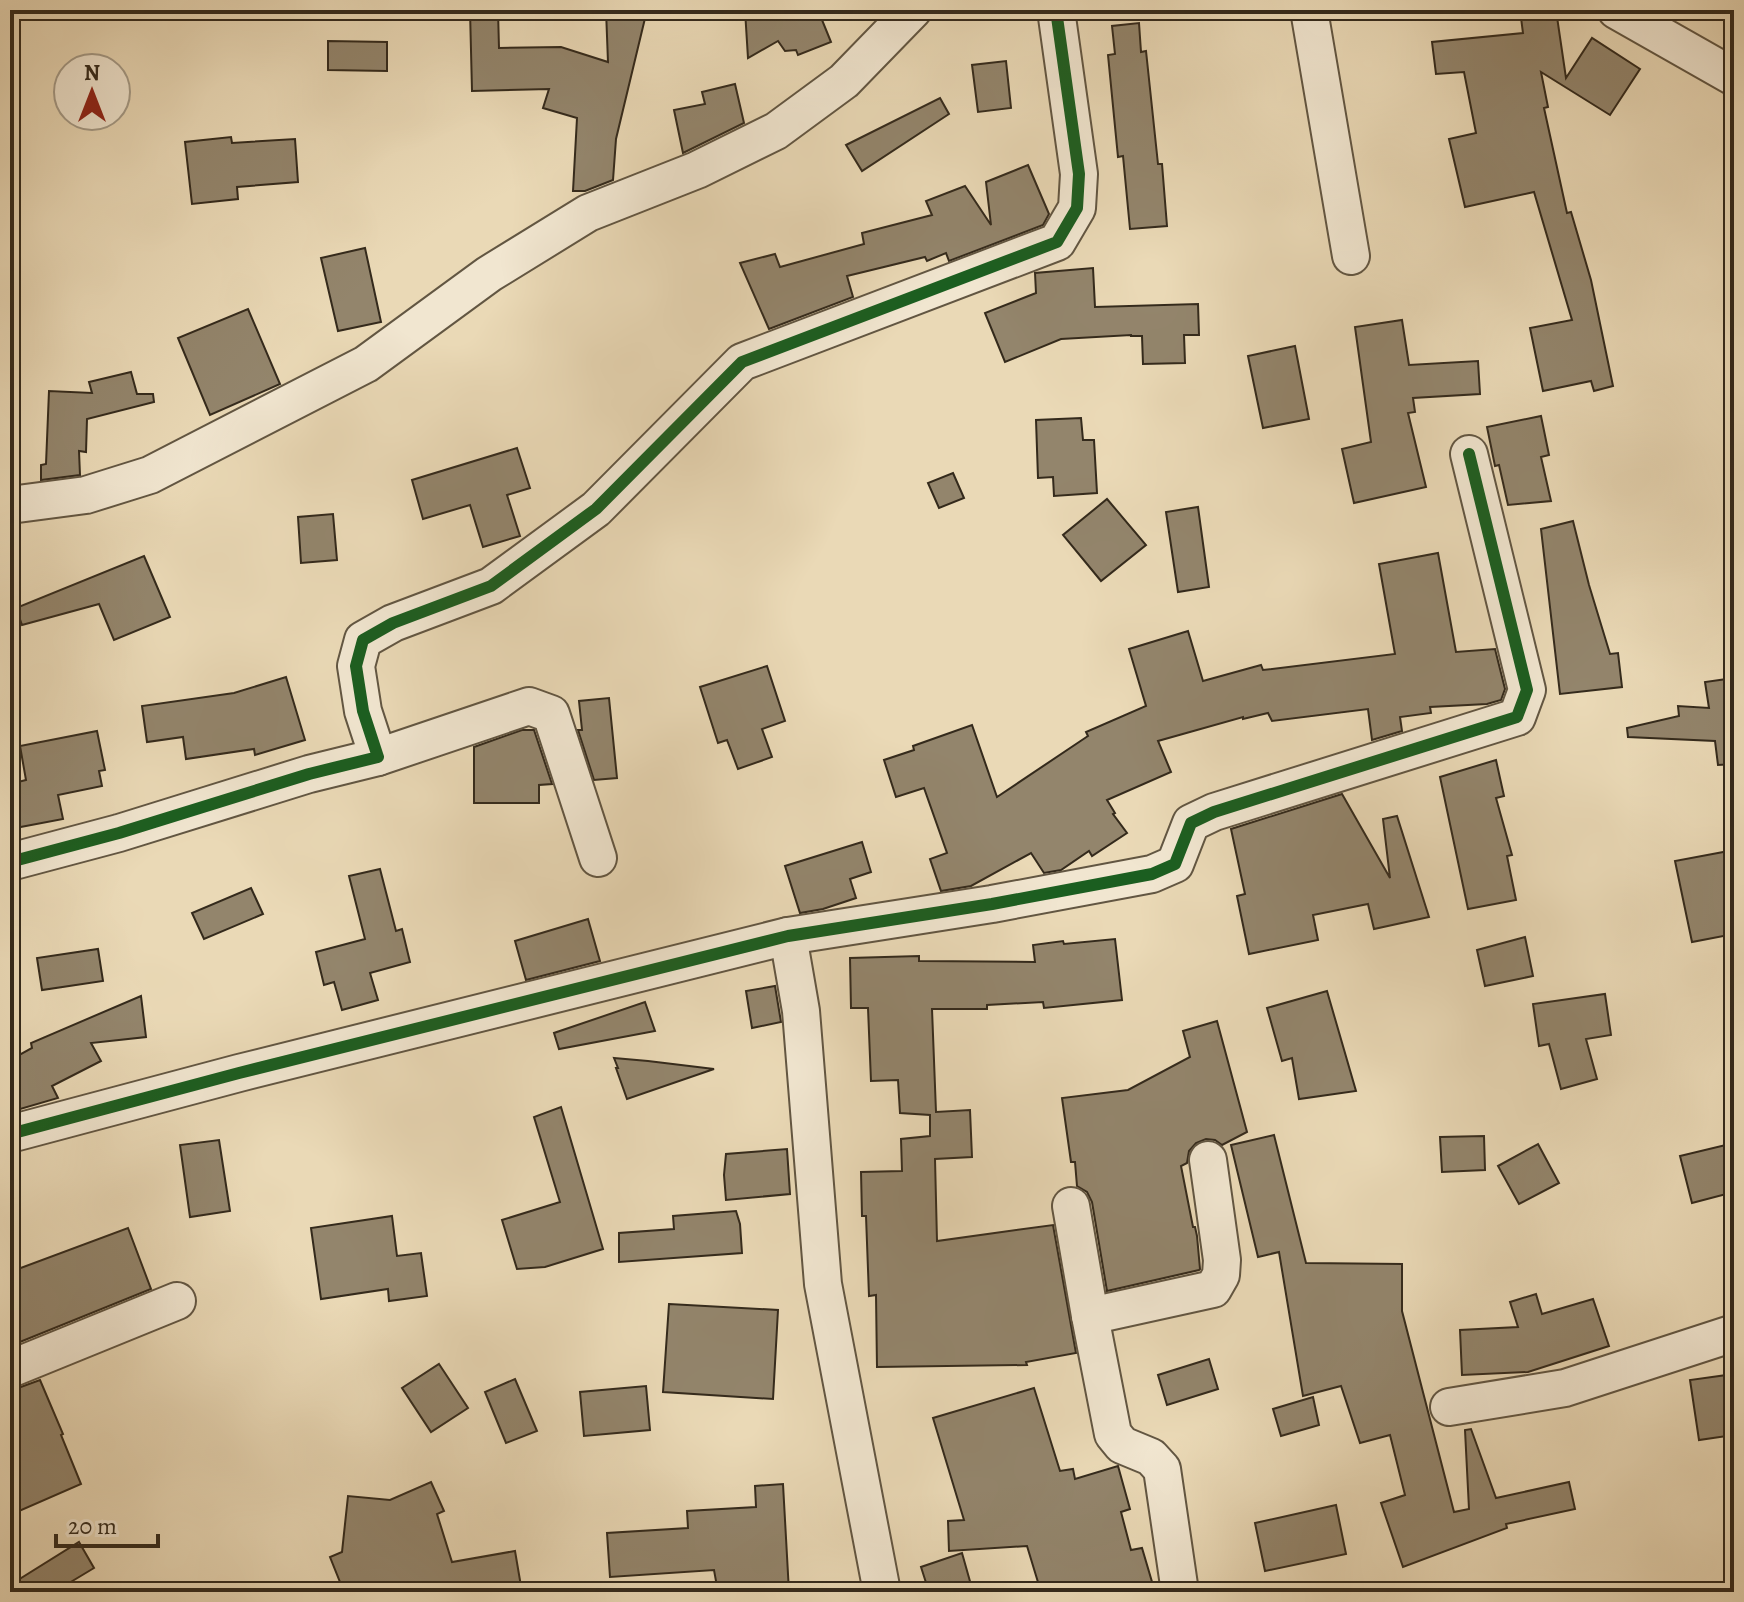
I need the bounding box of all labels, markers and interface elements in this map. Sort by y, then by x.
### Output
north arrow [52,52,132,132]
text: N [84,58,100,88]
scale bar [56,1498,158,1548]
text: 20 m [68,1510,117,1542]

